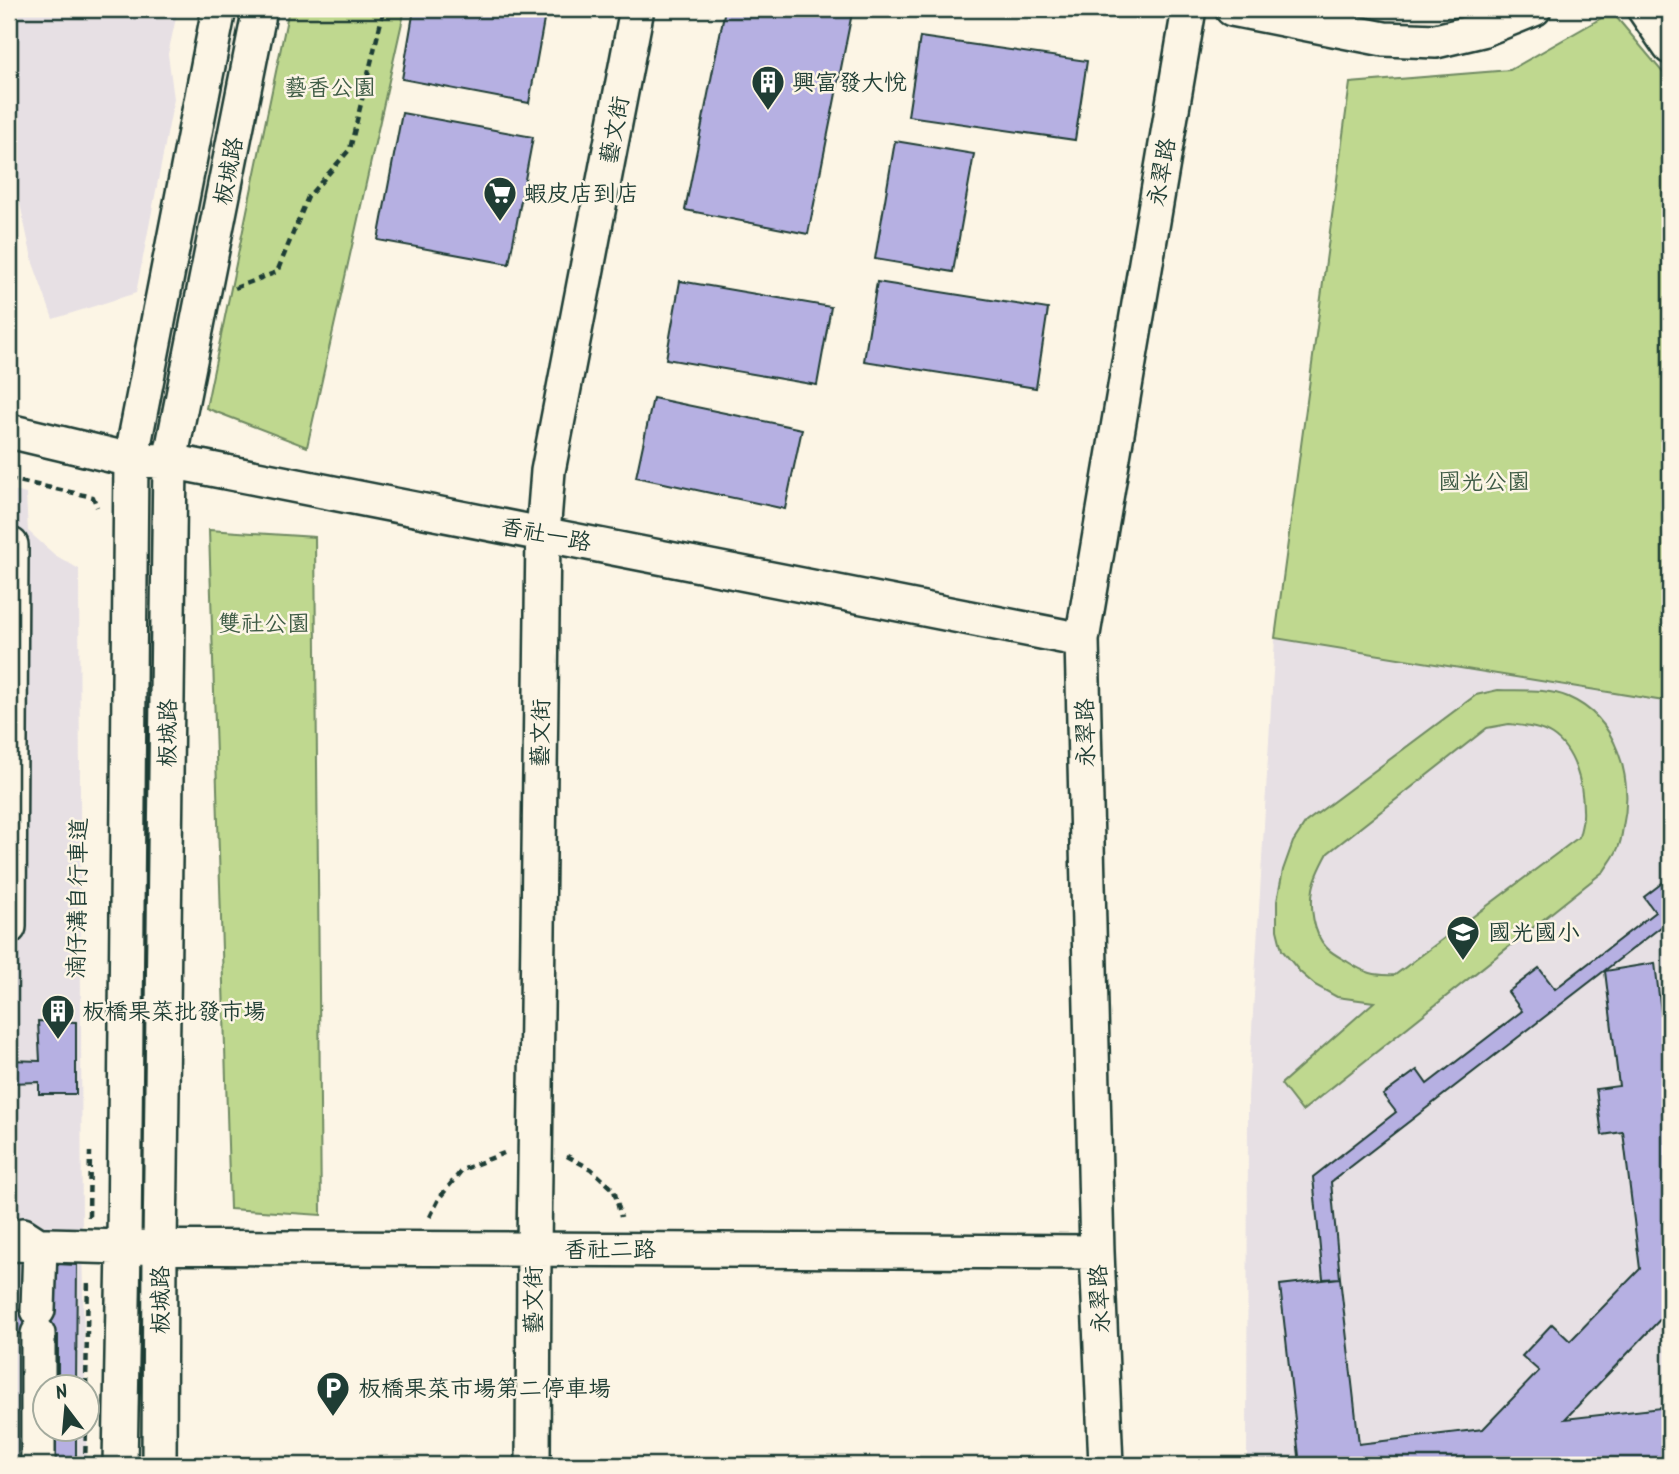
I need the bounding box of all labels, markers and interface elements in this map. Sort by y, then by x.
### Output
building icon: 興富發大悦 [749,63,787,112]
place label: 興富發大悦 [792,66,907,102]
park label: 藝香公園 [284,71,376,107]
street label: 藝文街 [592,93,640,168]
street label: 板城路 [206,134,254,209]
street label: 永翠路 [1139,135,1187,209]
supermarket icon: 蝦皮店到店 [481,174,519,223]
place label: 蝦皮店到店 [524,177,639,213]
park label: 國光公園 [1438,465,1530,501]
street label: 香社一路 [497,510,594,562]
park label: 雙社公園 [218,607,310,643]
street label: 板城路 [150,698,188,768]
street label: 藝文街 [523,698,561,768]
street label: 永翠路 [1068,698,1106,768]
street label: 湳仔溝自行車道 [60,817,98,979]
school or university icon: 國光國小 [1444,913,1482,962]
place label: 國光國小 [1488,916,1580,952]
building icon: 板橋果菜批發市場 [39,992,77,1041]
place label: 板橋果菜批發市場 [82,995,266,1031]
street label: 香社二路 [564,1233,656,1269]
street label: 永翠路 [1081,1264,1121,1334]
street label: 板城路 [144,1266,180,1335]
street label: 藝文街 [517,1266,553,1335]
parking icon: 板橋果菜市場第二停車場 [314,1369,352,1418]
north arrow [32,1372,102,1442]
place label: 板橋果菜市場第二停車場 [358,1372,611,1408]
text: N [52,1378,72,1410]

